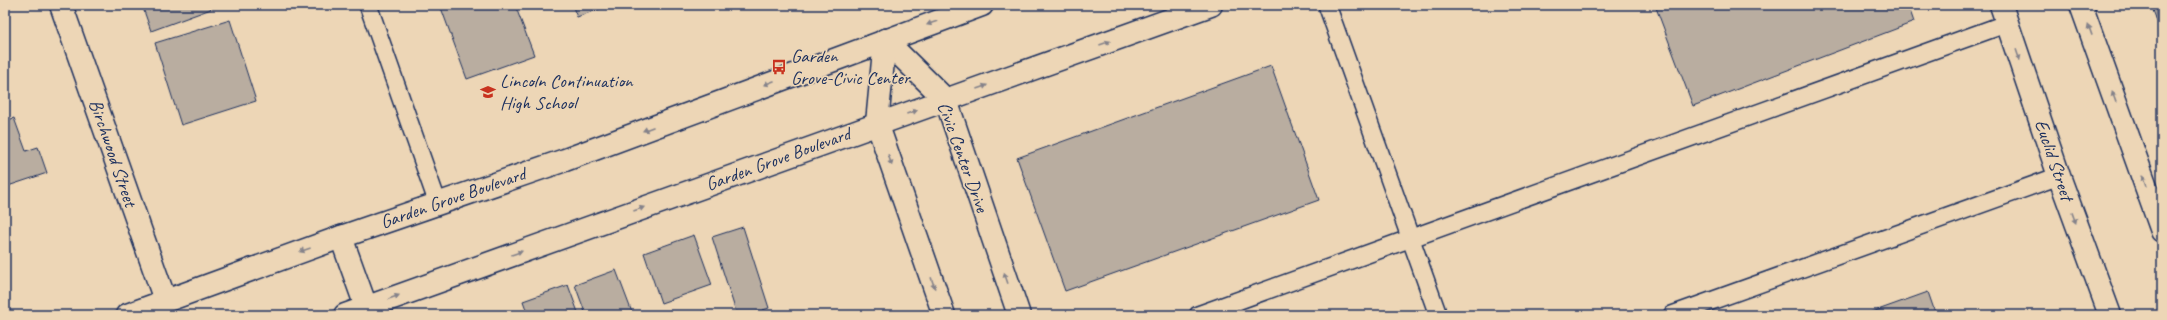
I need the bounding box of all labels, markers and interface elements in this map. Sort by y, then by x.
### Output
one-way arrow [926,20,938,26]
one-way arrow [2087,24,2093,36]
one-way arrow [1099,40,1111,46]
place label: Garden Grove-Civic Center [791,44,911,90]
one-way arrow [2016,49,2022,61]
bus stop icon: Garden Grove-Civic Center [770,58,788,76]
place label: Lincoln Continuation High School [500,69,634,115]
one-way arrow [763,81,775,87]
school or university icon: Lincoln Continuation High School [479,83,497,101]
one-way arrow [977,83,989,89]
one-way arrow [2111,91,2117,103]
street label: Birchwood Street [83,96,143,212]
street label: Civic Center Drive [932,99,995,217]
one-way arrow [906,108,918,114]
street label: Euclid Street [2029,116,2080,206]
street label: Garden Grove Boulevard [702,121,856,196]
one-way arrow [641,126,653,132]
one-way arrow [888,155,894,167]
street label: Garden Grove Boulevard [377,161,531,234]
one-way arrow [2141,175,2147,187]
one-way arrow [634,206,646,212]
one-way arrow [2072,212,2078,224]
one-way arrow [298,248,310,254]
one-way arrow [511,250,523,256]
one-way arrow [1003,272,1009,284]
one-way arrow [930,277,936,289]
one-way arrow [389,294,401,300]

